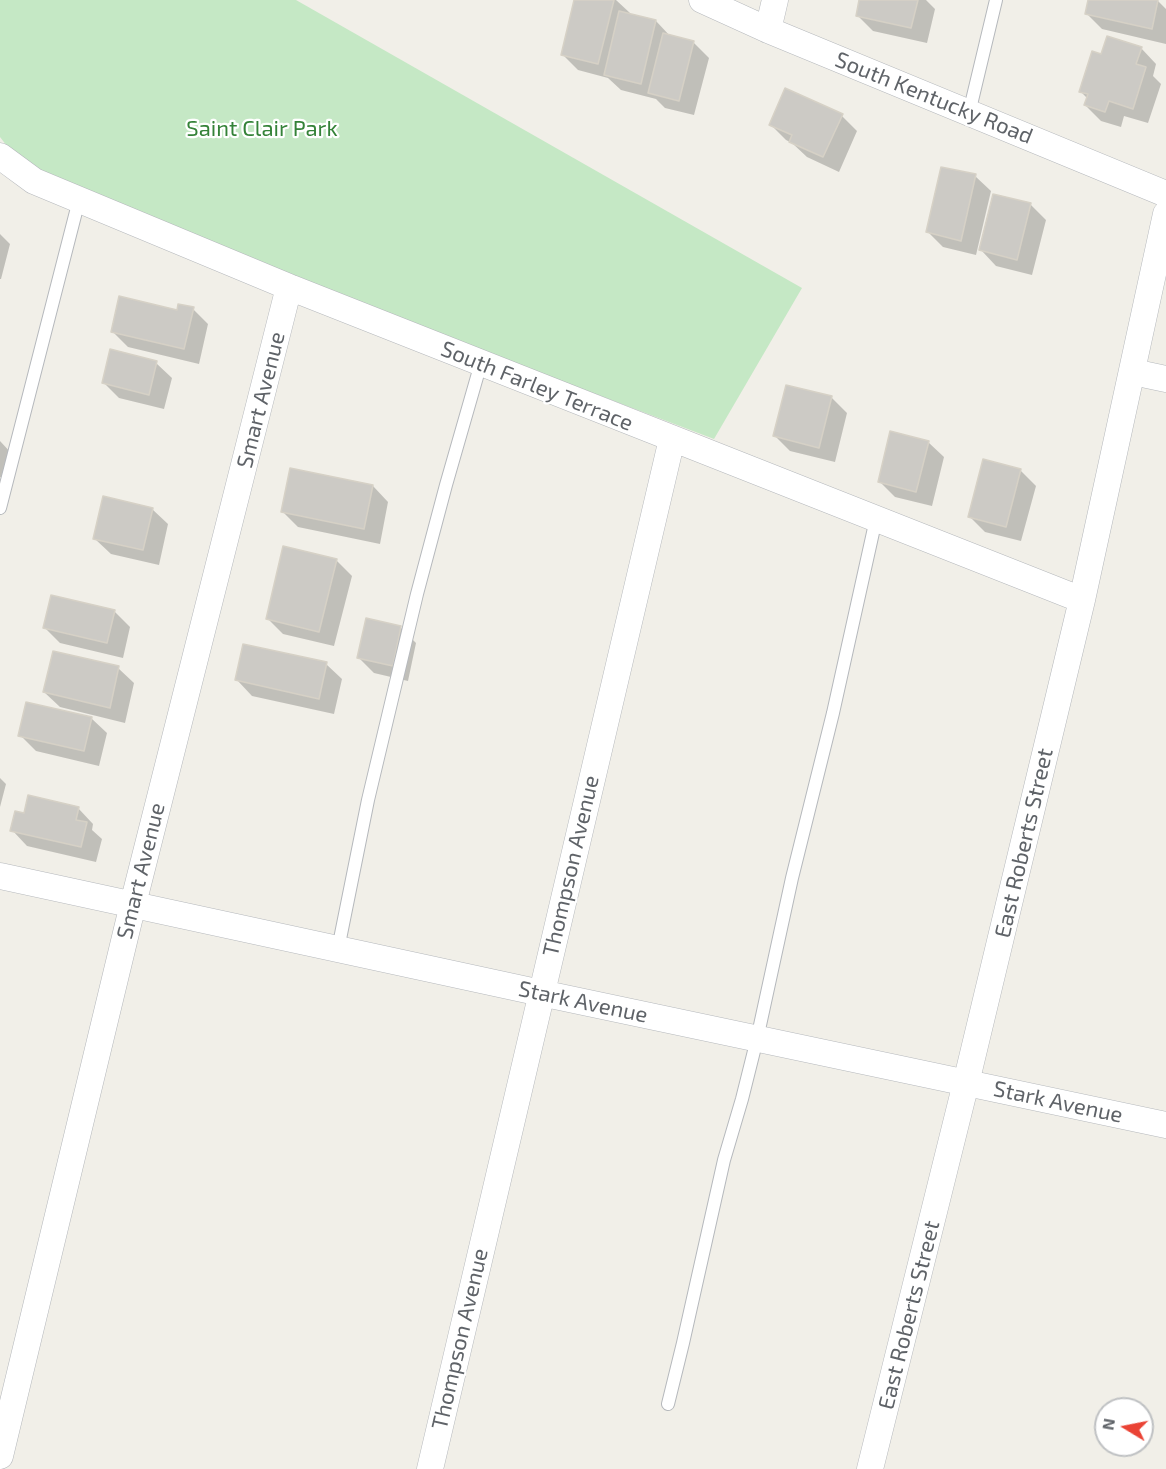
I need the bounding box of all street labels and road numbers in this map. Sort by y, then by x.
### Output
street label: South Kentucky Road [831,46,1037,150]
street label: Smart Avenue [231,329,291,471]
street label: South Farley Terrace [437,335,637,437]
street label: East Roberts Street [989,746,1059,940]
street label: Thompson Avenue [537,773,605,959]
street label: Smart Avenue [111,800,171,942]
street label: Stark Avenue [516,975,650,1029]
street label: Stark Avenue [991,1075,1125,1129]
street label: East Roberts Street [873,1218,945,1412]
street label: Thompson Avenue [426,1246,494,1432]

